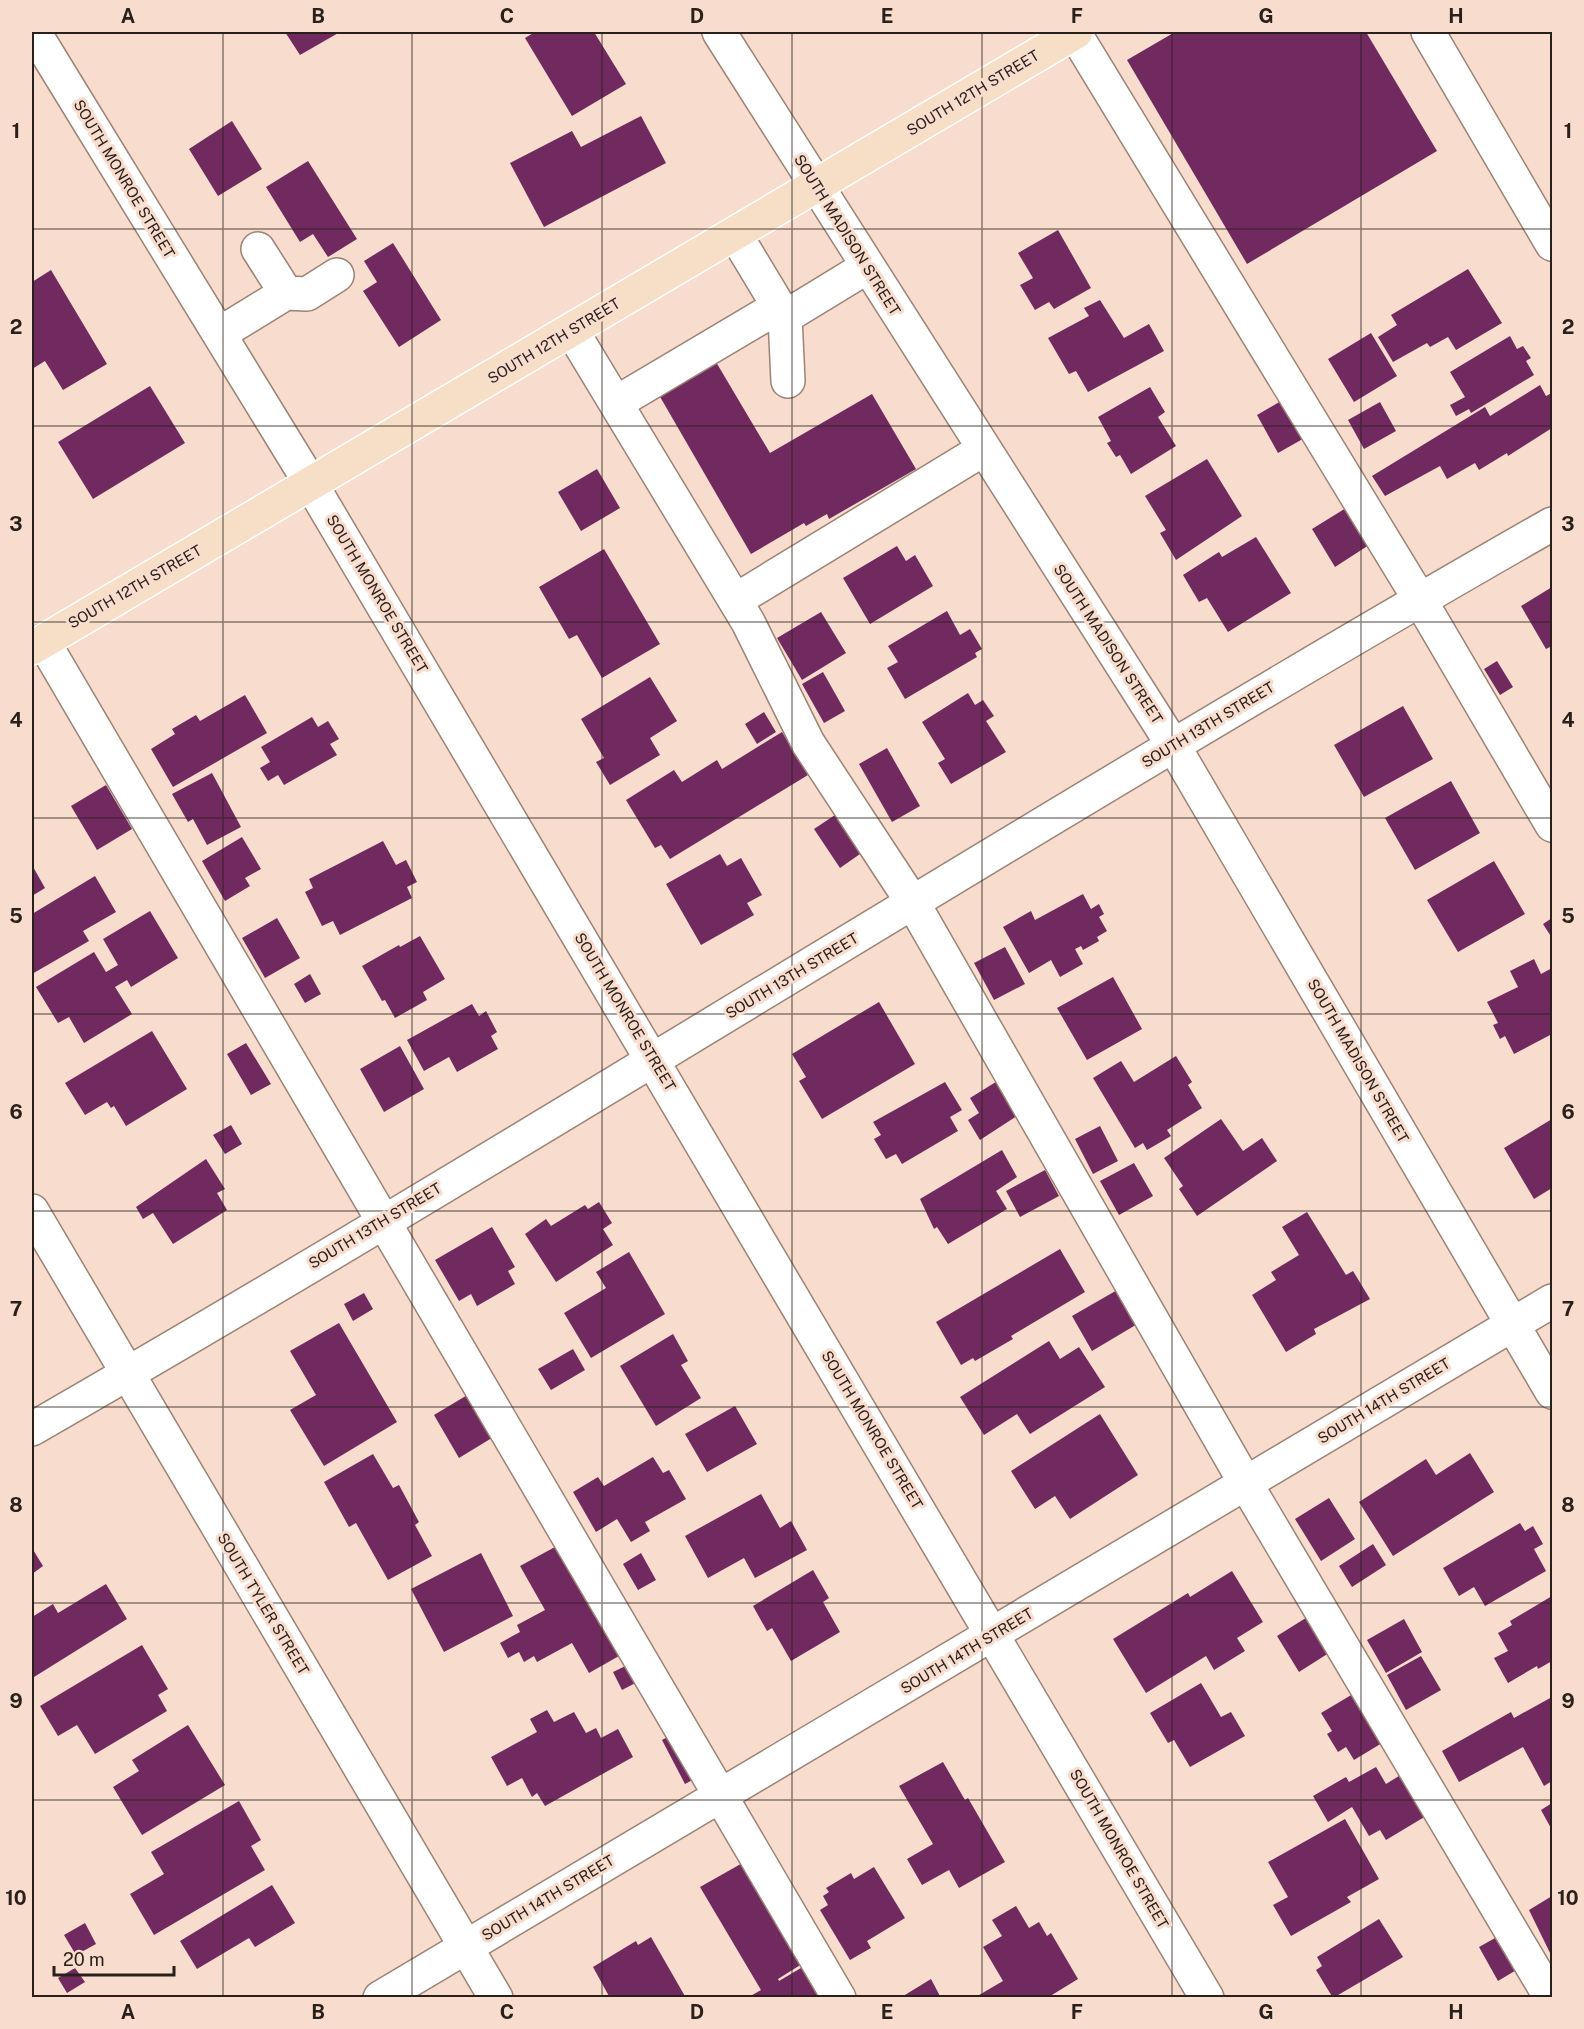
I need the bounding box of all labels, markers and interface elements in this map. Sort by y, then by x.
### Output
text: A [121,4,135,28]
text: B [311,4,325,28]
text: C [500,4,514,28]
text: D [690,4,704,28]
text: E [881,4,893,28]
text: F [1071,4,1083,28]
text: G [1258,4,1274,28]
text: H [1448,4,1464,28]
street label: SOUTH 12TH STREET [904,46,1042,139]
street label: SOUTH MONROE STREET [70,97,178,261]
text: 1 [12,119,20,143]
text: 1 [1564,119,1572,143]
street label: SOUTH MADISON STREET [791,151,904,318]
street label: SOUTH 12TH STREET [485,294,623,387]
text: 2 [10,315,22,339]
text: 2 [1562,315,1574,339]
text: 3 [9,512,23,536]
street label: SOUTH MONROE STREET [323,512,431,676]
text: 3 [1561,512,1575,536]
street label: SOUTH 12TH STREET [65,541,204,632]
street label: SOUTH MADISON STREET [1051,561,1166,727]
street label: SOUTH 13TH STREET [1138,678,1277,771]
text: 4 [9,708,23,732]
text: 4 [1561,708,1575,732]
text: 5 [9,904,23,928]
text: 5 [1561,904,1575,928]
street label: SOUTH 13TH STREET [722,929,861,1022]
street label: SOUTH MONROE STREET [571,930,679,1094]
street label: SOUTH MADISON STREET [1304,976,1412,1146]
text: 6 [9,1100,23,1124]
text: 6 [1561,1100,1575,1124]
street label: SOUTH 13TH STREET [305,1179,444,1272]
text: 7 [10,1297,22,1321]
text: 7 [1562,1297,1574,1321]
street label: SOUTH MONROE STREET [818,1348,926,1512]
street label: SOUTH 14TH STREET [1315,1354,1453,1447]
text: 8 [9,1493,23,1517]
text: 8 [1561,1493,1575,1517]
street label: SOUTH TYLER STREET [214,1530,313,1678]
street label: SOUTH 14TH STREET [898,1604,1036,1697]
text: 9 [9,1689,23,1713]
text: 9 [1561,1689,1575,1713]
street label: SOUTH MONROE STREET [1067,1766,1172,1932]
street label: SOUTH 14TH STREET [479,1851,617,1944]
text: 10 [5,1886,27,1910]
text: 10 [1557,1886,1579,1910]
scale bar [54,1939,174,1977]
text: 20 m [63,1949,105,1970]
text: A [121,2000,135,2024]
text: B [311,2000,325,2024]
text: C [500,2000,514,2024]
text: D [690,2000,704,2024]
text: E [881,2000,893,2024]
text: F [1071,2000,1083,2024]
text: G [1258,2000,1274,2024]
text: H [1448,2000,1464,2024]

